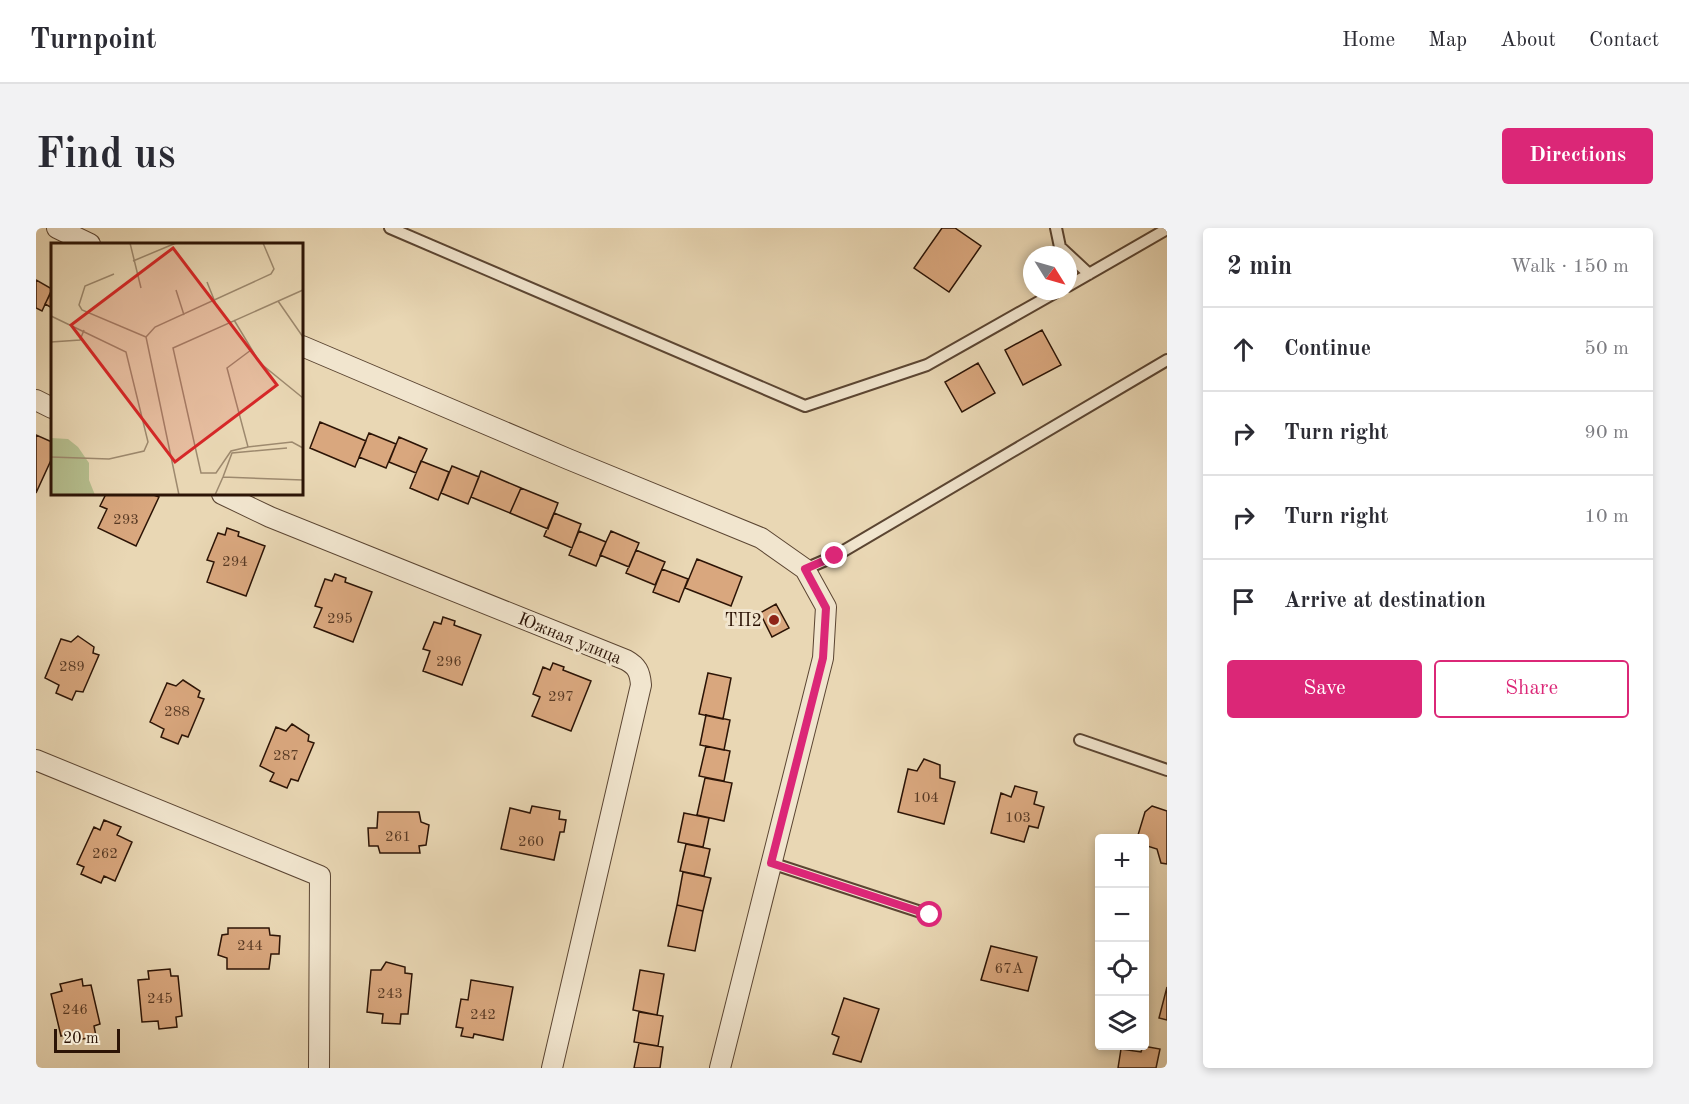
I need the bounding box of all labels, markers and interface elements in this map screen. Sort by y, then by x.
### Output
text: Turnpoint [30,27,157,55]
text: Home [1342,30,1395,51]
text: Map [1428,30,1467,51]
text: About [1500,30,1556,51]
text: Contact [1589,30,1659,51]
button: Directions [1502,128,1653,184]
text: Find us [36,135,175,177]
inset map [51,243,303,495]
north arrow [1023,246,1077,300]
text: 2 min [1227,254,1292,280]
text: Walk · 150 m [1510,257,1629,277]
icon: ahead [1227,333,1260,366]
text: Continue [1284,338,1371,360]
text: 50 m [1584,339,1629,359]
icon: right [1227,417,1260,450]
text: Turn right [1284,422,1388,444]
text: 90 m [1584,423,1629,443]
icon: right [1227,501,1260,534]
text: Turn right [1284,506,1388,528]
text: 10 m [1584,507,1629,527]
house number: 293 [113,513,139,528]
route end [821,542,847,568]
house number: 294 [222,555,248,570]
icon: arrive [1227,585,1260,618]
text: Arrive at destination [1284,590,1486,612]
street label: Южная улица [515,610,624,668]
house number: 295 [327,612,353,627]
place label: ТП2 [725,612,762,630]
marker: ТП2 [767,613,781,627]
house number: 296 [436,655,462,670]
house number: 289 [59,660,85,675]
button: Save [1227,660,1422,718]
button: Share [1434,660,1629,718]
house number: 297 [548,690,574,705]
house number: 288 [164,705,190,720]
house number: 287 [273,749,299,764]
house number: 104 [913,791,939,806]
house number: 103 [1005,811,1031,826]
house number: 261 [385,830,411,845]
map controls [1095,834,1149,1050]
button: + [1095,834,1149,888]
house number: 260 [518,835,544,850]
house number: 262 [92,847,118,862]
button: − [1095,888,1149,942]
route start [916,901,942,927]
house number: 244 [237,939,263,954]
button: locate [1095,942,1149,996]
house number: 67А [995,962,1024,977]
house number: 243 [377,987,403,1002]
house number: 245 [147,992,173,1007]
button: layers [1095,996,1149,1050]
house number: 246 [62,1003,88,1018]
house number: 242 [470,1008,496,1023]
scale bar [54,1026,120,1054]
text: 20 m [63,1031,99,1047]

